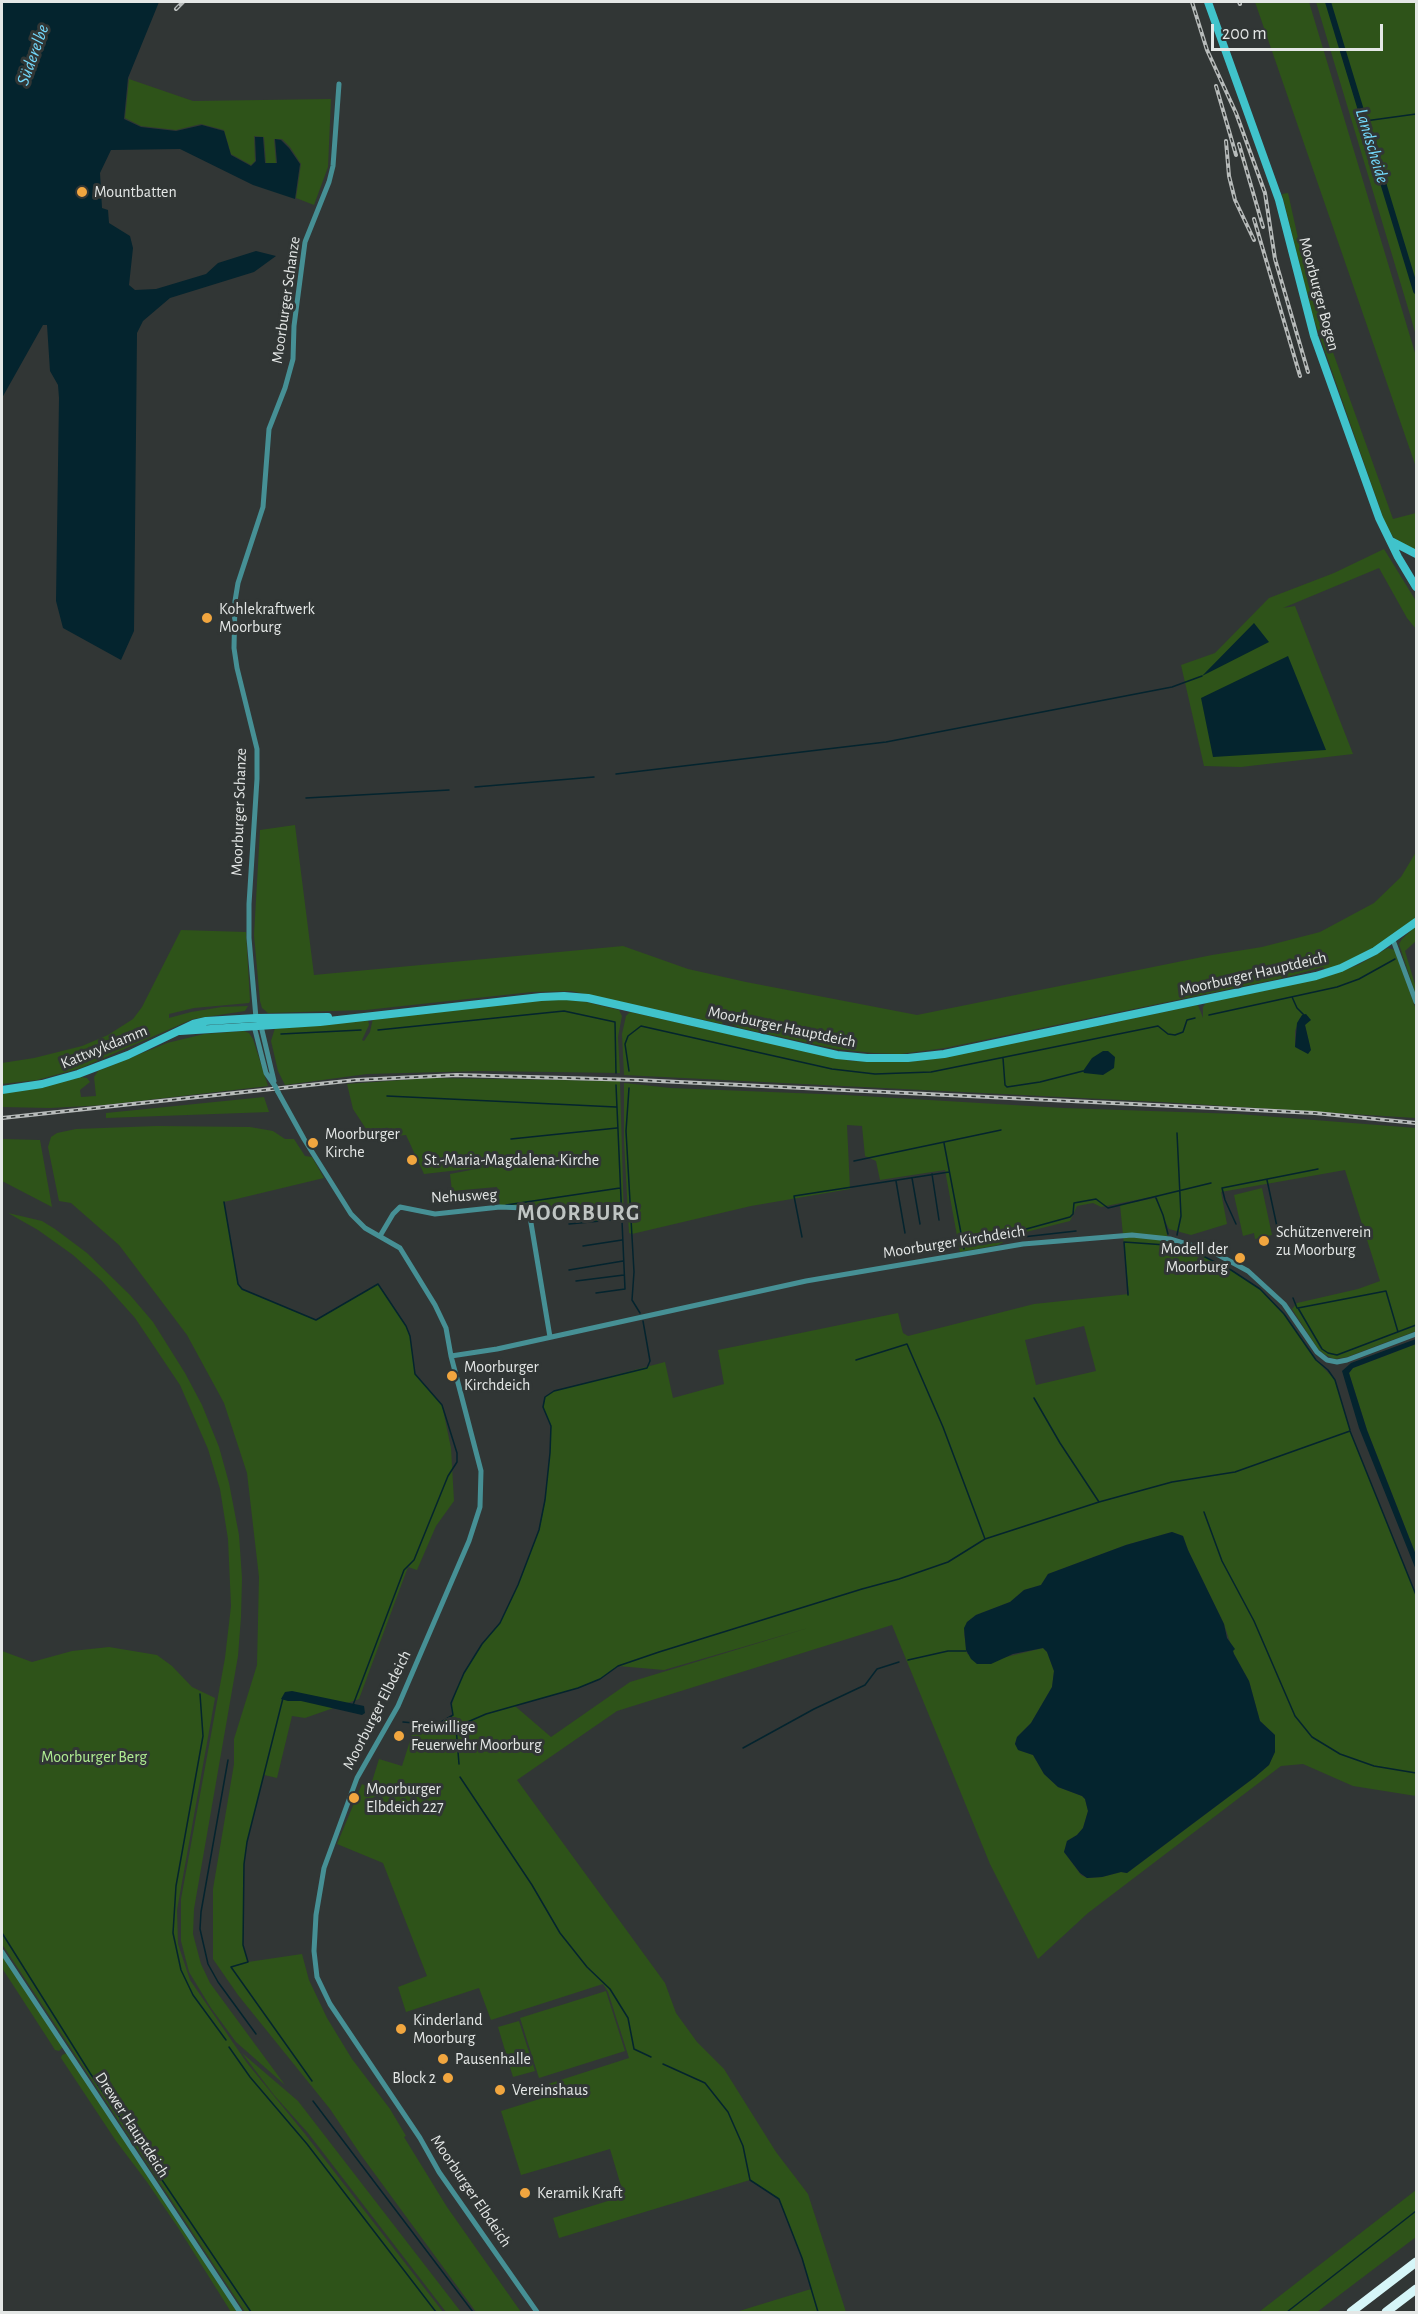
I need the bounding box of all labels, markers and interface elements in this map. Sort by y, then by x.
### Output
scale bar [1214,12,1386,50]
water label: Süderelbe [12,22,54,88]
text: 200 m [1222,25,1267,43]
water label: Landscheide [1350,106,1394,186]
place label: Mountbatten [94,182,177,202]
marker: Mountbatten [75,185,89,199]
street label: Moorburger Schanze [268,235,304,365]
street label: Moorburger Bogen [1295,235,1343,353]
place label: Kohlekraftwerk Moorburg [219,599,315,637]
marker: Kohlekraftwerk Moorburg [200,611,214,625]
street label: Moorburger Schanze [227,748,251,876]
street label: Moorburger Hauptdeich [1177,948,1329,1000]
street label: Moorburger Hauptdeich [706,1002,858,1052]
street label: Kattwykdamm [58,1021,150,1073]
place label: Moorburger Kirche [325,1124,400,1162]
marker: Moorburger Kirche [306,1136,320,1150]
place label: St.-Maria-Magdalena-Kirche [424,1150,599,1170]
marker: St.-Maria-Magdalena-Kirche [405,1153,419,1167]
street label: Nehusweg [431,1185,497,1207]
district label: MOORBURG [517,1200,641,1226]
street label: Moorburger Kirchdeich [882,1221,1026,1263]
place label: Schützenverein zu Moorburg [1276,1222,1371,1260]
marker: Schützenverein zu Moorburg [1257,1234,1271,1248]
place label: Modell der Moorburg [1161,1239,1228,1277]
marker: Modell der Moorburg [1233,1251,1247,1265]
place label: Moorburger Kirchdeich [464,1357,539,1395]
marker: Moorburger Kirchdeich [445,1369,459,1383]
street label: Moorburger Elbdeich [339,1647,415,1773]
place label: Freiwillige Feuerwehr Moorburg [411,1717,542,1755]
marker: Freiwillige Feuerwehr Moorburg [392,1729,406,1743]
park label: Moorburger Berg [41,1747,147,1767]
place label: Moorburger Elbdeich 227 [366,1779,444,1817]
marker: Moorburger Elbdeich 227 [347,1791,361,1805]
place label: Kinderland Moorburg [413,2010,482,2048]
marker: Kinderland Moorburg [394,2022,408,2036]
place label: Pausenhalle [455,2049,531,2069]
marker: Pausenhalle [436,2052,450,2066]
place label: Block 2 [392,2068,436,2088]
street label: Drewer Hauptdeich [91,2069,173,2181]
marker: Block 2 [441,2071,455,2085]
place label: Vereinshaus [512,2080,588,2100]
marker: Vereinshaus [493,2083,507,2097]
street label: Moorburger Elbdeich [426,2131,516,2251]
place label: Keramik Kraft [537,2183,623,2203]
marker: Keramik Kraft [518,2186,532,2200]

